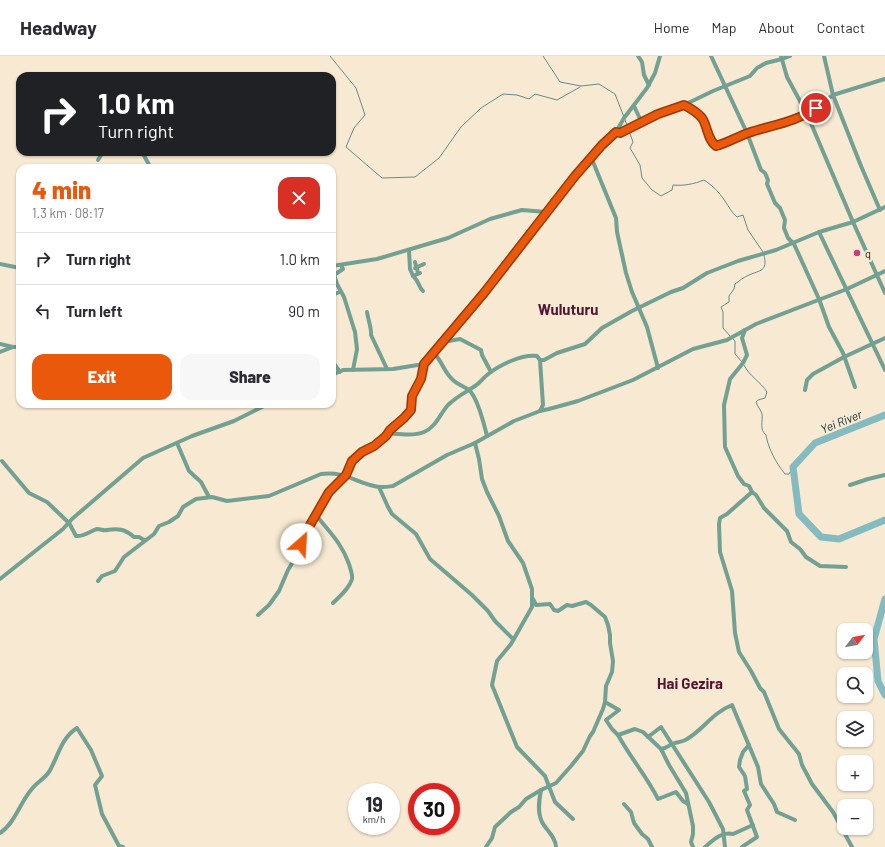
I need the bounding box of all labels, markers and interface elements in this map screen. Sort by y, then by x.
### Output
text: Headway [20,16,97,39]
text: Home [654,19,690,36]
text: Map [712,19,736,36]
text: About [758,19,795,36]
text: Contact [817,19,865,36]
text: 1.0 km [98,86,175,120]
icon: right [32,88,84,140]
pin [799,91,833,125]
icon: arrive [805,97,827,119]
text: Turn right [98,120,174,142]
text: 4 min [32,175,91,204]
button: close [278,177,320,219]
text: 1.3 km · 08:17 [32,205,104,221]
place label: q [865,247,871,260]
icon: right [32,248,54,270]
marker: q [852,248,862,258]
text: Turn right [66,250,131,268]
text: 1.0 km [280,250,320,268]
icon: left [32,300,54,322]
district label: Wuluturu [538,300,598,318]
text: Turn left [66,302,122,320]
text: 90 m [288,302,320,320]
button: Exit [32,354,172,400]
button: Share [180,354,320,400]
water label: Yei River [818,406,864,436]
position arrow [280,523,322,565]
north arrow [837,623,873,659]
map controls [837,623,873,835]
button: search [837,667,873,703]
district label: Hai Gezira [657,674,723,692]
button: layers [837,711,873,747]
button: + [837,755,873,791]
speed limit sign: 30 [408,783,460,835]
text: 19 [365,792,383,816]
button: − [837,799,873,835]
text: km/h [363,813,385,825]

